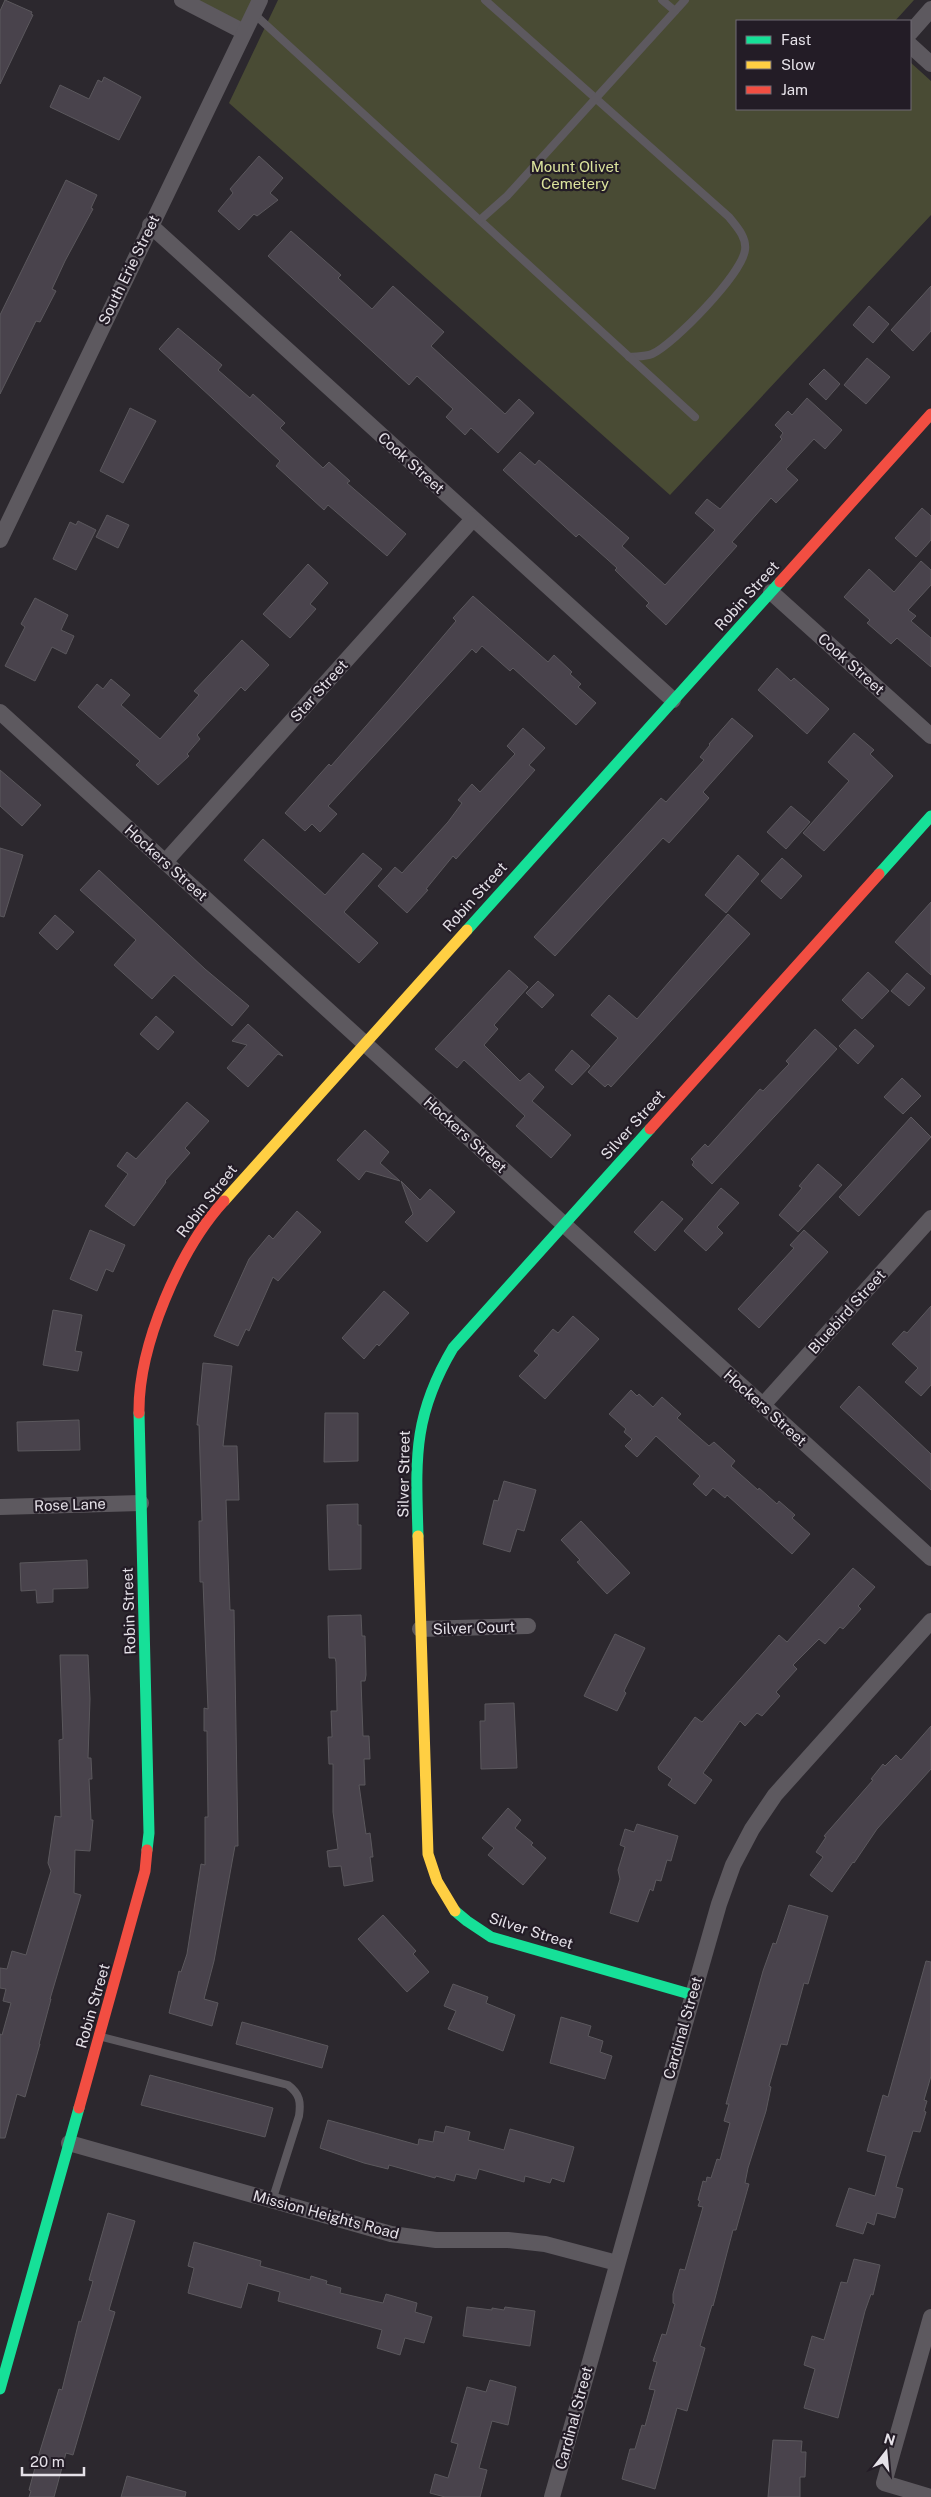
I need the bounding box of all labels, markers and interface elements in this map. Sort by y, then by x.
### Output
legend [736,20,911,110]
text: Fast [781,31,811,48]
text: Slow [781,56,816,73]
text: Jam [781,81,808,98]
park label: Mount Olivet Cemetery [531,158,620,192]
street label: South Erie Street [95,212,163,327]
street label: Cook Street [375,428,448,497]
street label: Robin Street [711,557,782,634]
street label: Cook Street [815,629,888,698]
street label: Star Street [286,656,351,725]
street label: Hockers Street [122,821,211,904]
street label: Robin Street [439,858,510,935]
street label: Silver Street [597,1086,668,1163]
street label: Hockers Street [421,1093,510,1176]
street label: Robin Street [173,1161,240,1240]
street label: Bluebird Street [805,1266,889,1357]
street label: Hockers Street [721,1366,810,1449]
street label: Silver Street [394,1430,413,1518]
street label: Rose Lane [34,1495,106,1514]
street label: Robin Street [118,1567,139,1655]
street label: Silver Court [432,1618,516,1637]
street label: Silver Street [487,1909,575,1952]
street label: Robin Street [72,1961,113,2050]
street label: Cardinal Street [660,1974,705,2081]
street label: Mission Heights Road [251,2187,401,2242]
street label: Cardinal Street [552,2364,595,2471]
north arrow [861,2427,911,2477]
text: N [882,2430,897,2449]
scale bar [22,2444,85,2476]
text: 20 m [30,2453,65,2470]

